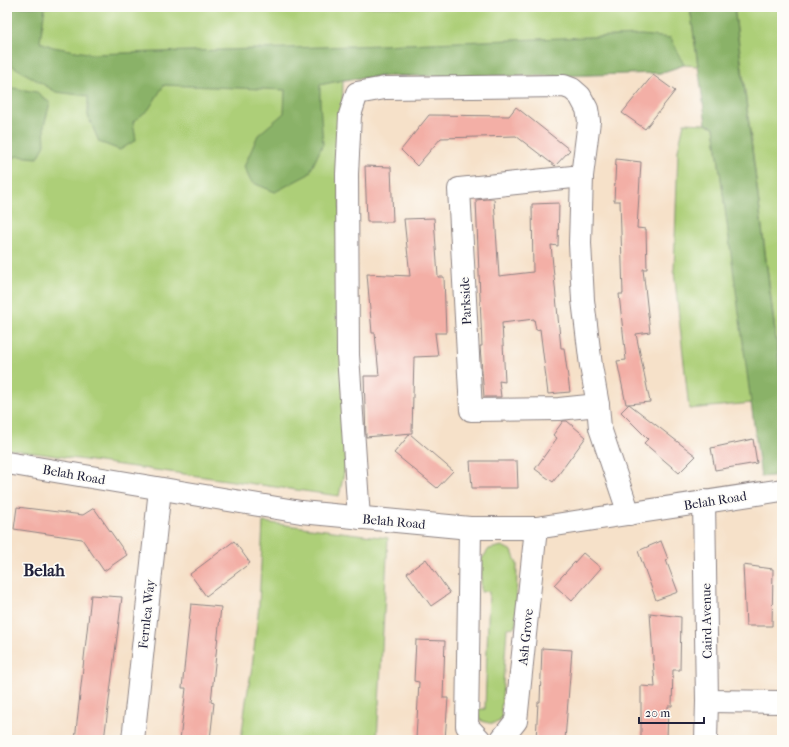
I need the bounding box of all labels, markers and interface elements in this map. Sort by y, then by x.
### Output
street label: Parkside [457,276,474,325]
street label: Belah Road [41,462,107,488]
street label: Belah Road [683,488,749,513]
street label: Belah Road [362,511,427,532]
district label: Belah [23,560,65,580]
street label: Fernlea Way [135,578,158,650]
street label: Caird Avenue [698,582,715,659]
street label: Ash Grove [515,607,536,667]
scale bar [639,699,704,725]
text: 20 m [645,706,670,720]

